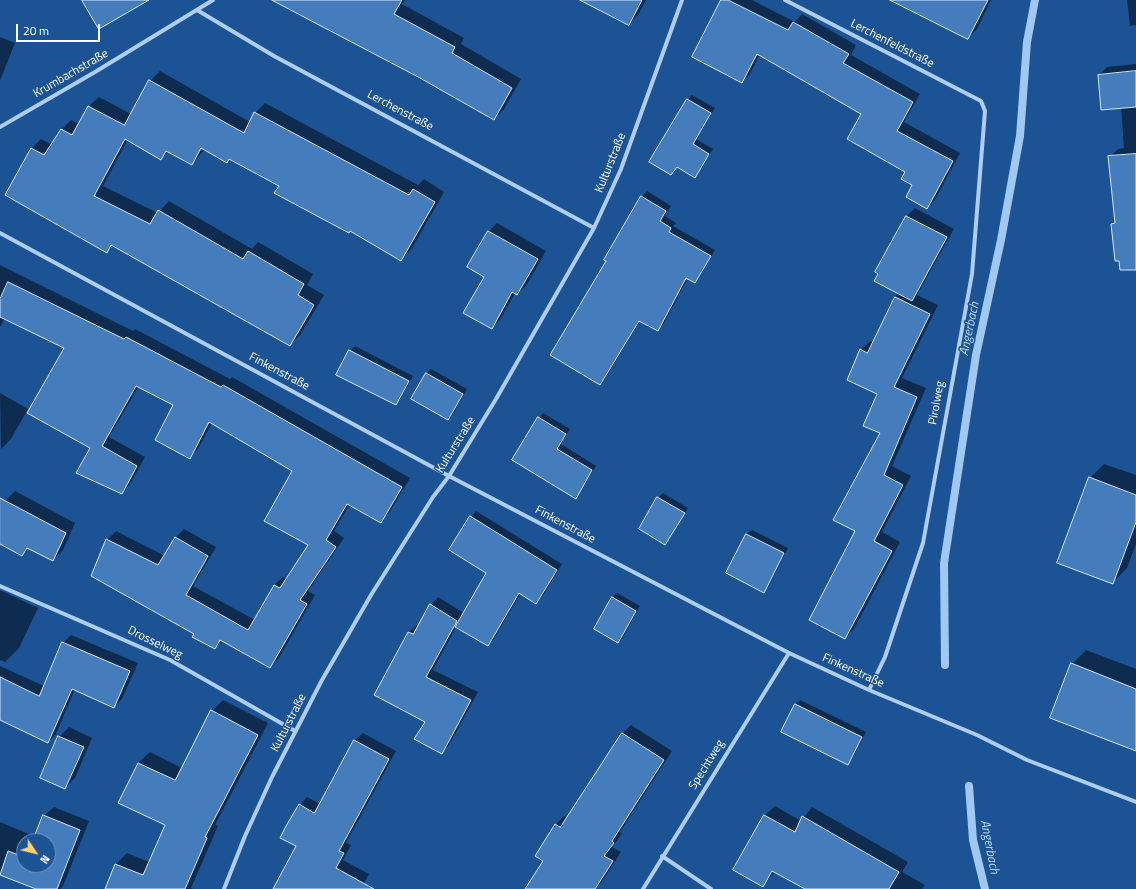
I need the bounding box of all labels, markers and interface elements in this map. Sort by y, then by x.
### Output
scale bar [18,16,102,42]
street label: Lerchenfeldstraße [848,17,936,71]
text: 20 m [23,21,49,40]
street label: Krumbachstraße [31,47,111,101]
street label: Lerchenstraße [364,88,436,134]
street label: Kulturstraße [592,131,630,195]
water label: Angerbach [957,301,983,357]
street label: Finkenstraße [246,350,312,394]
street label: Pirolweg [926,380,948,426]
street label: Kulturstraße [433,414,479,476]
street label: Finkenstraße [532,503,598,547]
street label: Drosselweg [125,624,185,662]
street label: Finkenstraße [820,651,886,691]
street label: Kulturstraße [268,691,310,755]
street label: Spechtweg [686,737,728,793]
water label: Angerbach [976,819,1002,875]
north arrow [16,833,56,873]
text: N [36,852,54,867]

